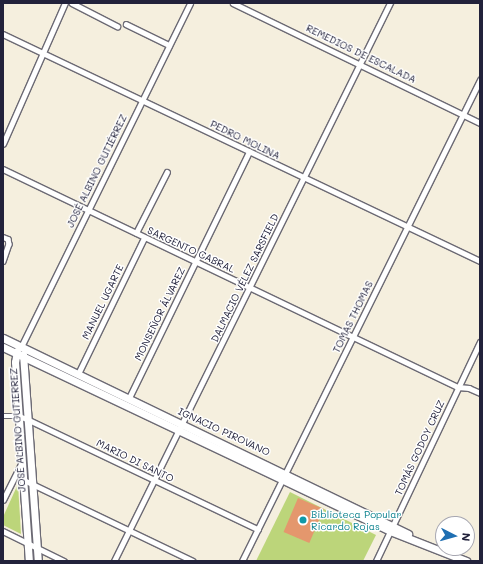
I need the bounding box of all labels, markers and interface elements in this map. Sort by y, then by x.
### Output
street label: REMEDIOS DE ESCALADA [304,22,418,86]
street label: JOSÉ ALBINO GUTIÉRREZ [64,113,130,229]
street label: PEDRO MOLINA [208,118,282,162]
street label: DALMACIO VÉLEZ SARSFIELD [209,212,281,344]
street label: SARGENTO CABRAL [145,224,237,276]
street label: MANUEL UGARTE [80,263,126,341]
street label: MONSEÑOR ÁLVAREZ [132,265,188,363]
street label: TOMAS THOMAS [330,279,376,355]
street label: JOSÉ ALBINO GUTIERREZ [8,368,28,492]
street label: TOMÁS GODOY CRUZ [393,399,447,497]
street label: IGNACIO PIROVANO [176,405,272,459]
street label: MARIO DI SANTO [94,437,176,485]
place label: Biblioteca Popular Ricardo Rojas [311,508,401,532]
marker: Biblioteca Popular Ricardo Rojas [298,515,308,525]
north arrow [435,516,475,556]
text: N [459,532,474,542]

